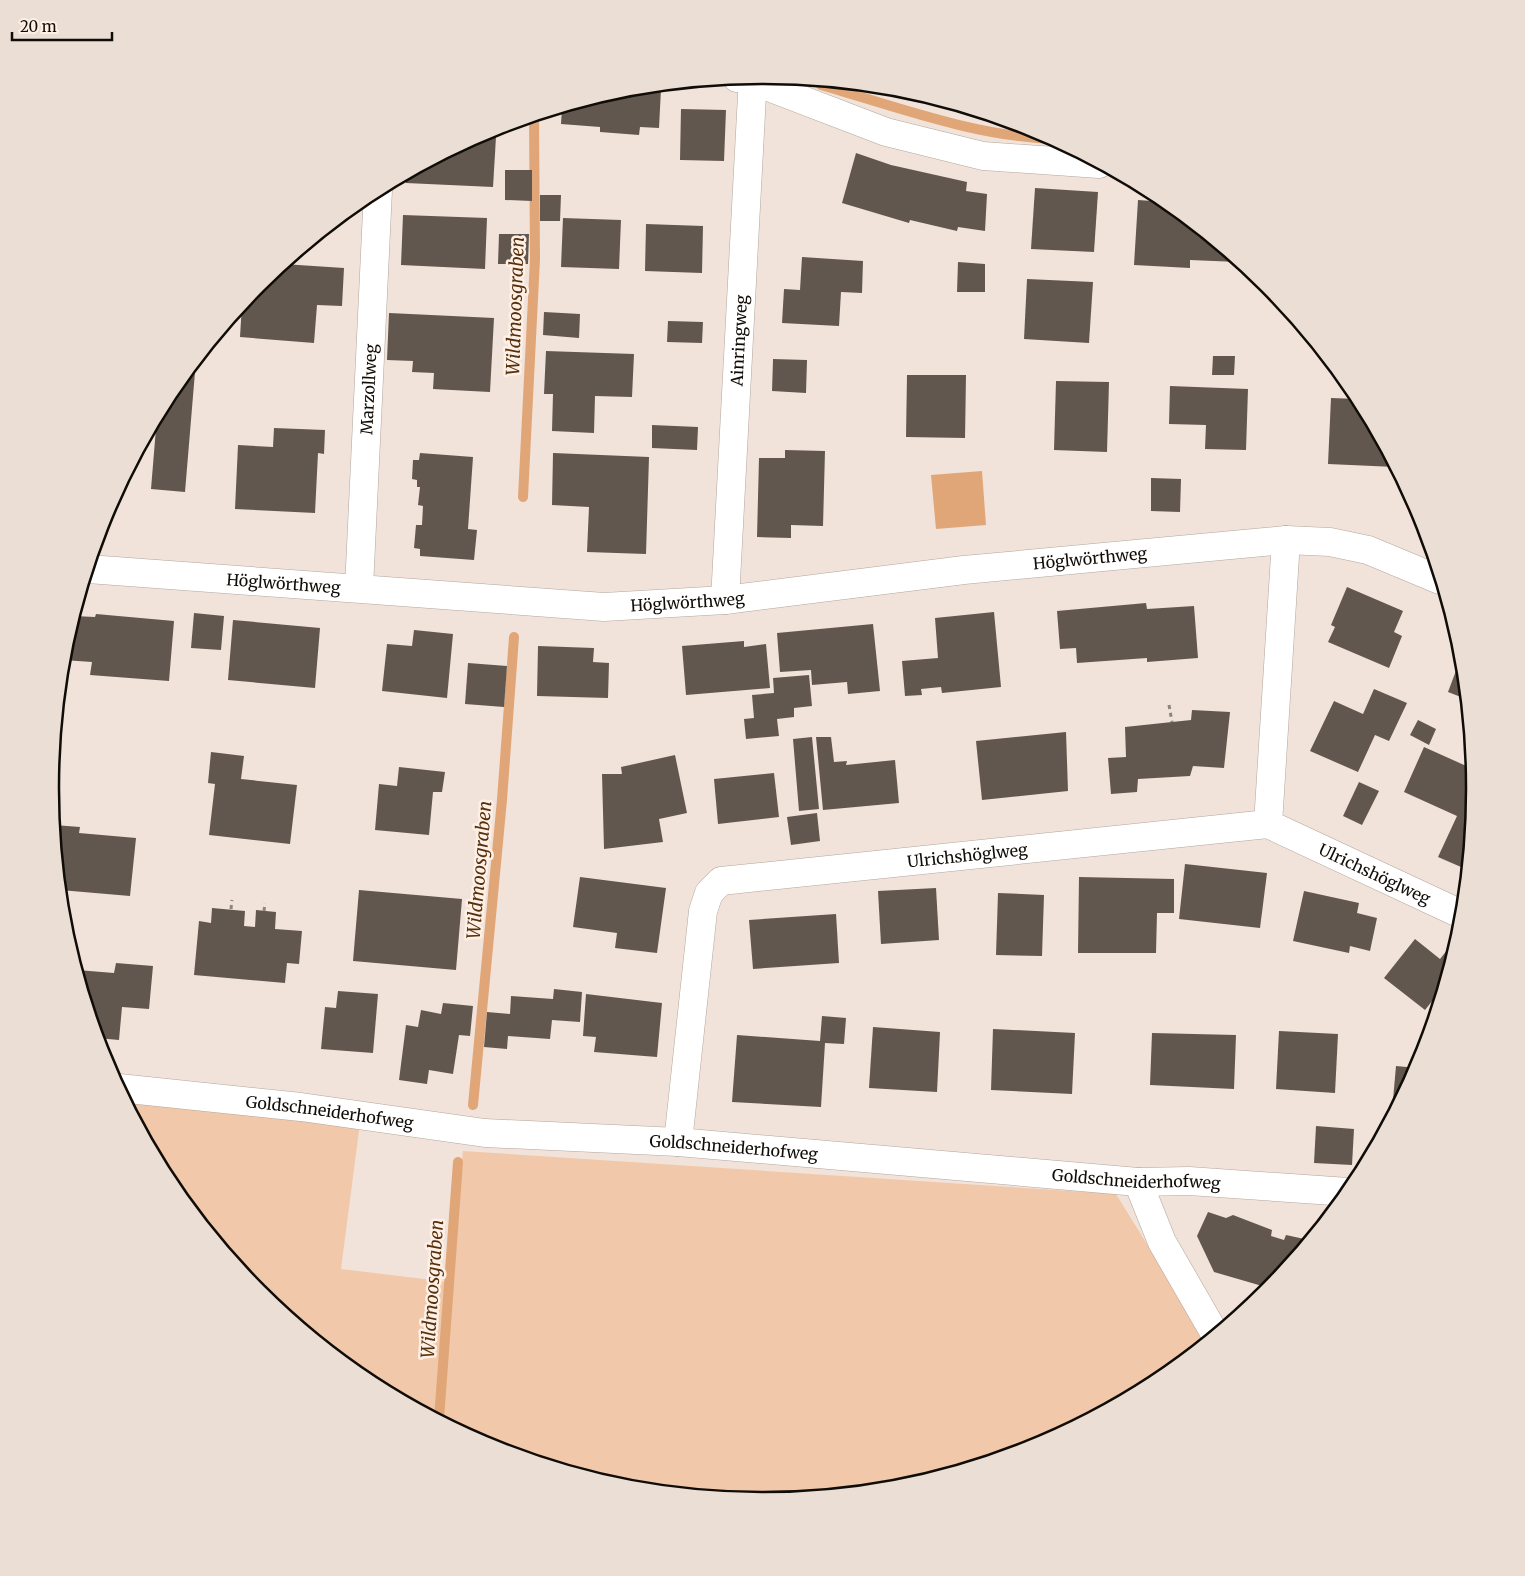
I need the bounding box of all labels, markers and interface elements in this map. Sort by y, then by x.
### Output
scale bar [12,10,112,42]
text: 20 m [20,17,57,36]
water label: Wildmoosgraben [501,236,529,376]
street label: Ainringweg [726,294,751,388]
street label: Marzollweg [356,343,381,435]
street label: Höglwörthweg [1032,543,1148,574]
street label: Höglwörthweg [226,569,342,598]
street label: Höglwörthweg [630,588,746,615]
water label: Wildmoosgraben [461,800,497,940]
street label: Ulrichshöglweg [906,839,1029,872]
street label: Ulrichshöglweg [1316,839,1434,909]
street label: Goldschneiderhofweg [245,1091,415,1133]
street label: Goldschneiderhofweg [649,1131,819,1164]
street label: Goldschneiderhofweg [1051,1165,1222,1193]
water label: Wildmoosgraben [416,1219,448,1359]

